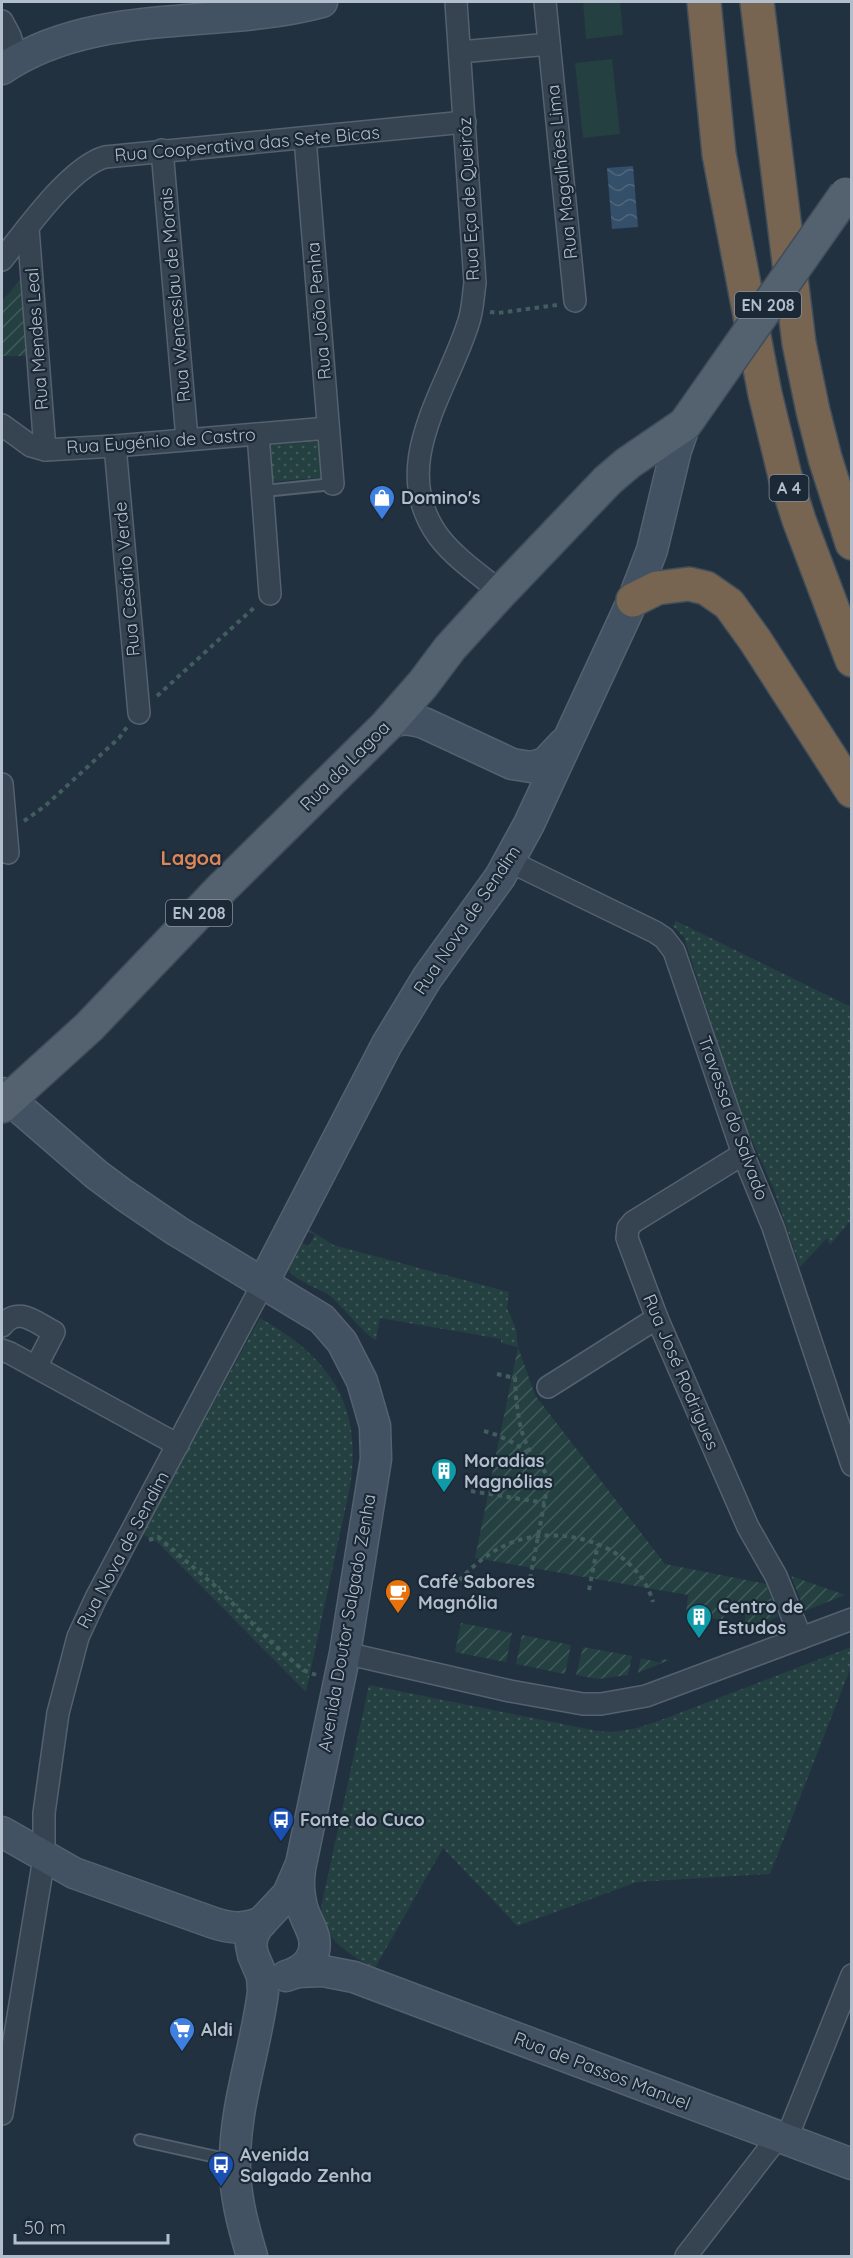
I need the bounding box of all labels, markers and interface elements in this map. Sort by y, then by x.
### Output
street label: Rua Magalhães Lima [541,84,582,260]
street label: Rua Eça de Queiróz [453,117,484,281]
street label: Rua Cooperativa das Sete Bicas [113,120,381,167]
street label: Rua Wenceslau de Morais [154,187,195,403]
street label: Rua João Penha [301,241,336,381]
street label: Rua Mendes Leal [20,267,53,411]
road number: EN 208 [735,292,801,318]
street label: Rua Eugénio de Castro [66,422,256,459]
road number: A 4 [770,475,808,501]
shop icon: Domino's [367,483,397,521]
place label: Domino's [401,486,481,509]
street label: Rua Cesário Verde [108,501,145,657]
street label: Rua da Lagoa [295,716,394,815]
street label: Rua Nova de Sendim [408,841,525,999]
district label: Lagoa [160,845,222,870]
road number: EN 208 [166,900,232,926]
street label: Travessa do Salvado [693,1033,774,1203]
street label: Rua José Rodrigues [638,1290,725,1453]
place label: Moradias Magnólias [464,1449,553,1493]
building icon: Moradias Magnólias [429,1456,459,1494]
street label: Rua Nova de Sendim [71,1467,174,1632]
street label: Avenida Doutor Salgado Zenha [312,1492,381,1754]
place label: Café Sabores Magnólia [418,1570,535,1614]
cafe icon: Café Sabores Magnólia [383,1577,413,1615]
place label: Centro de Estudos [718,1595,804,1639]
building icon: Centro de Estudos [684,1602,714,1640]
bus stop icon: Fonte do Cuco [266,1805,296,1843]
place label: Fonte do Cuco [300,1808,425,1831]
supermarket icon: Aldi [167,2015,197,2053]
place label: Aldi [201,2018,233,2041]
street label: Rua de Passos Manuel [511,2026,694,2115]
place label: Avenida Salgado Zenha [240,2143,372,2187]
bus stop icon: Avenida Salgado Zenha [206,2150,236,2188]
scale bar [15,2207,168,2245]
text: 50 m [24,2216,66,2239]

